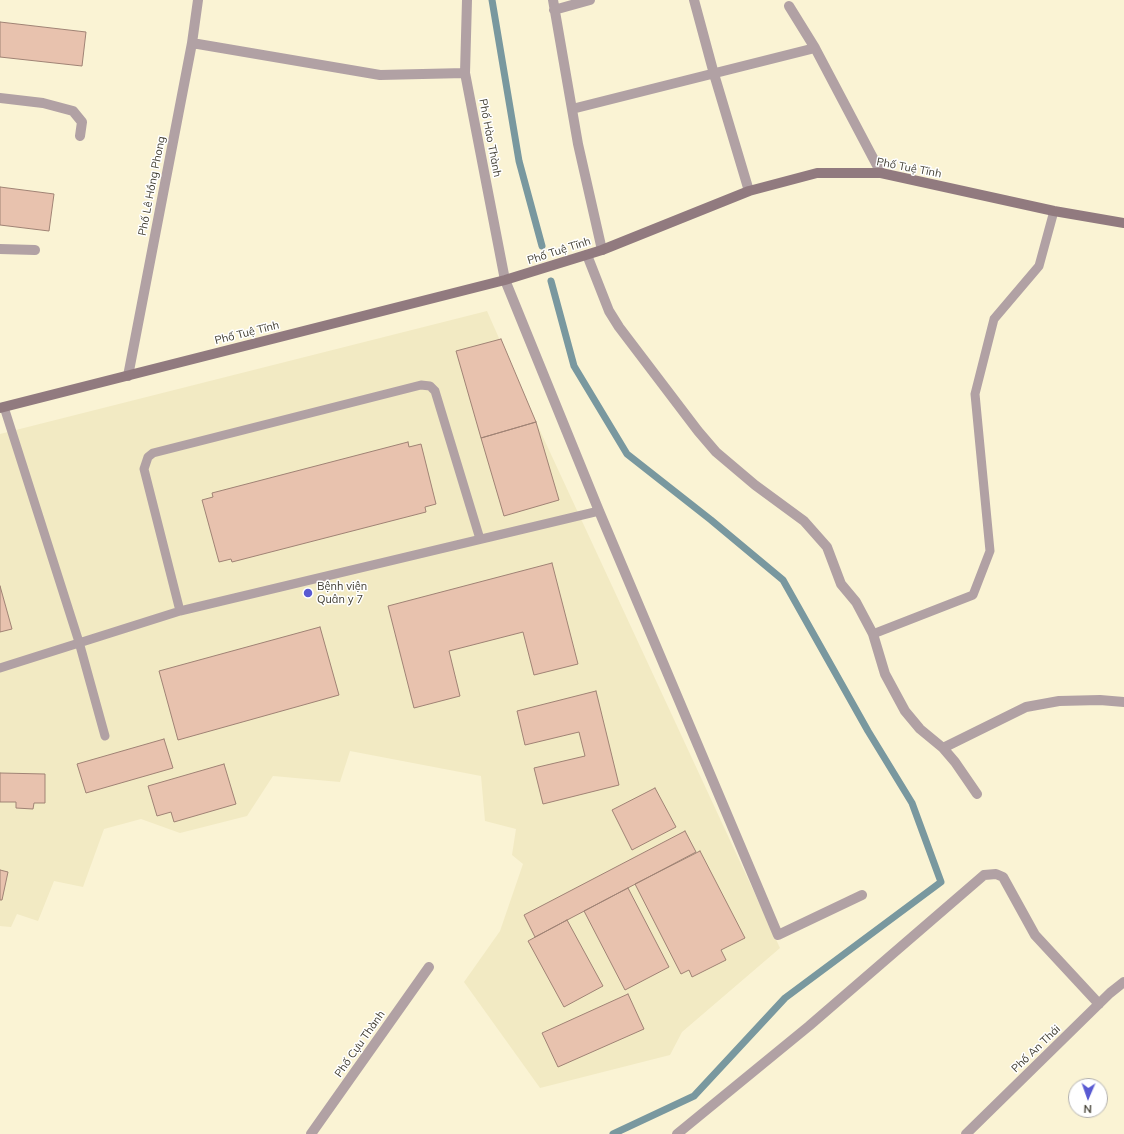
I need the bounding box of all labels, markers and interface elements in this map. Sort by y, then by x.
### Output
street label: Phố Hào Thành [476,98,504,178]
street label: Phố Lê Hồng Phong [136,135,168,237]
street label: Phố Tuệ Tĩnh [875,155,943,181]
street label: Phố Tuệ Tĩnh [526,235,592,267]
street label: Phố Tuệ Tĩnh [213,319,281,347]
place label: Bệnh viện Quân y 7 [317,580,367,606]
marker: Bệnh viện Quân y 7 [302,587,314,599]
street label: Phố Cựu Thành [332,1008,388,1080]
street label: Phố An Thái [1009,1023,1063,1075]
north arrow [1068,1078,1108,1118]
text: N [1083,1102,1092,1116]

